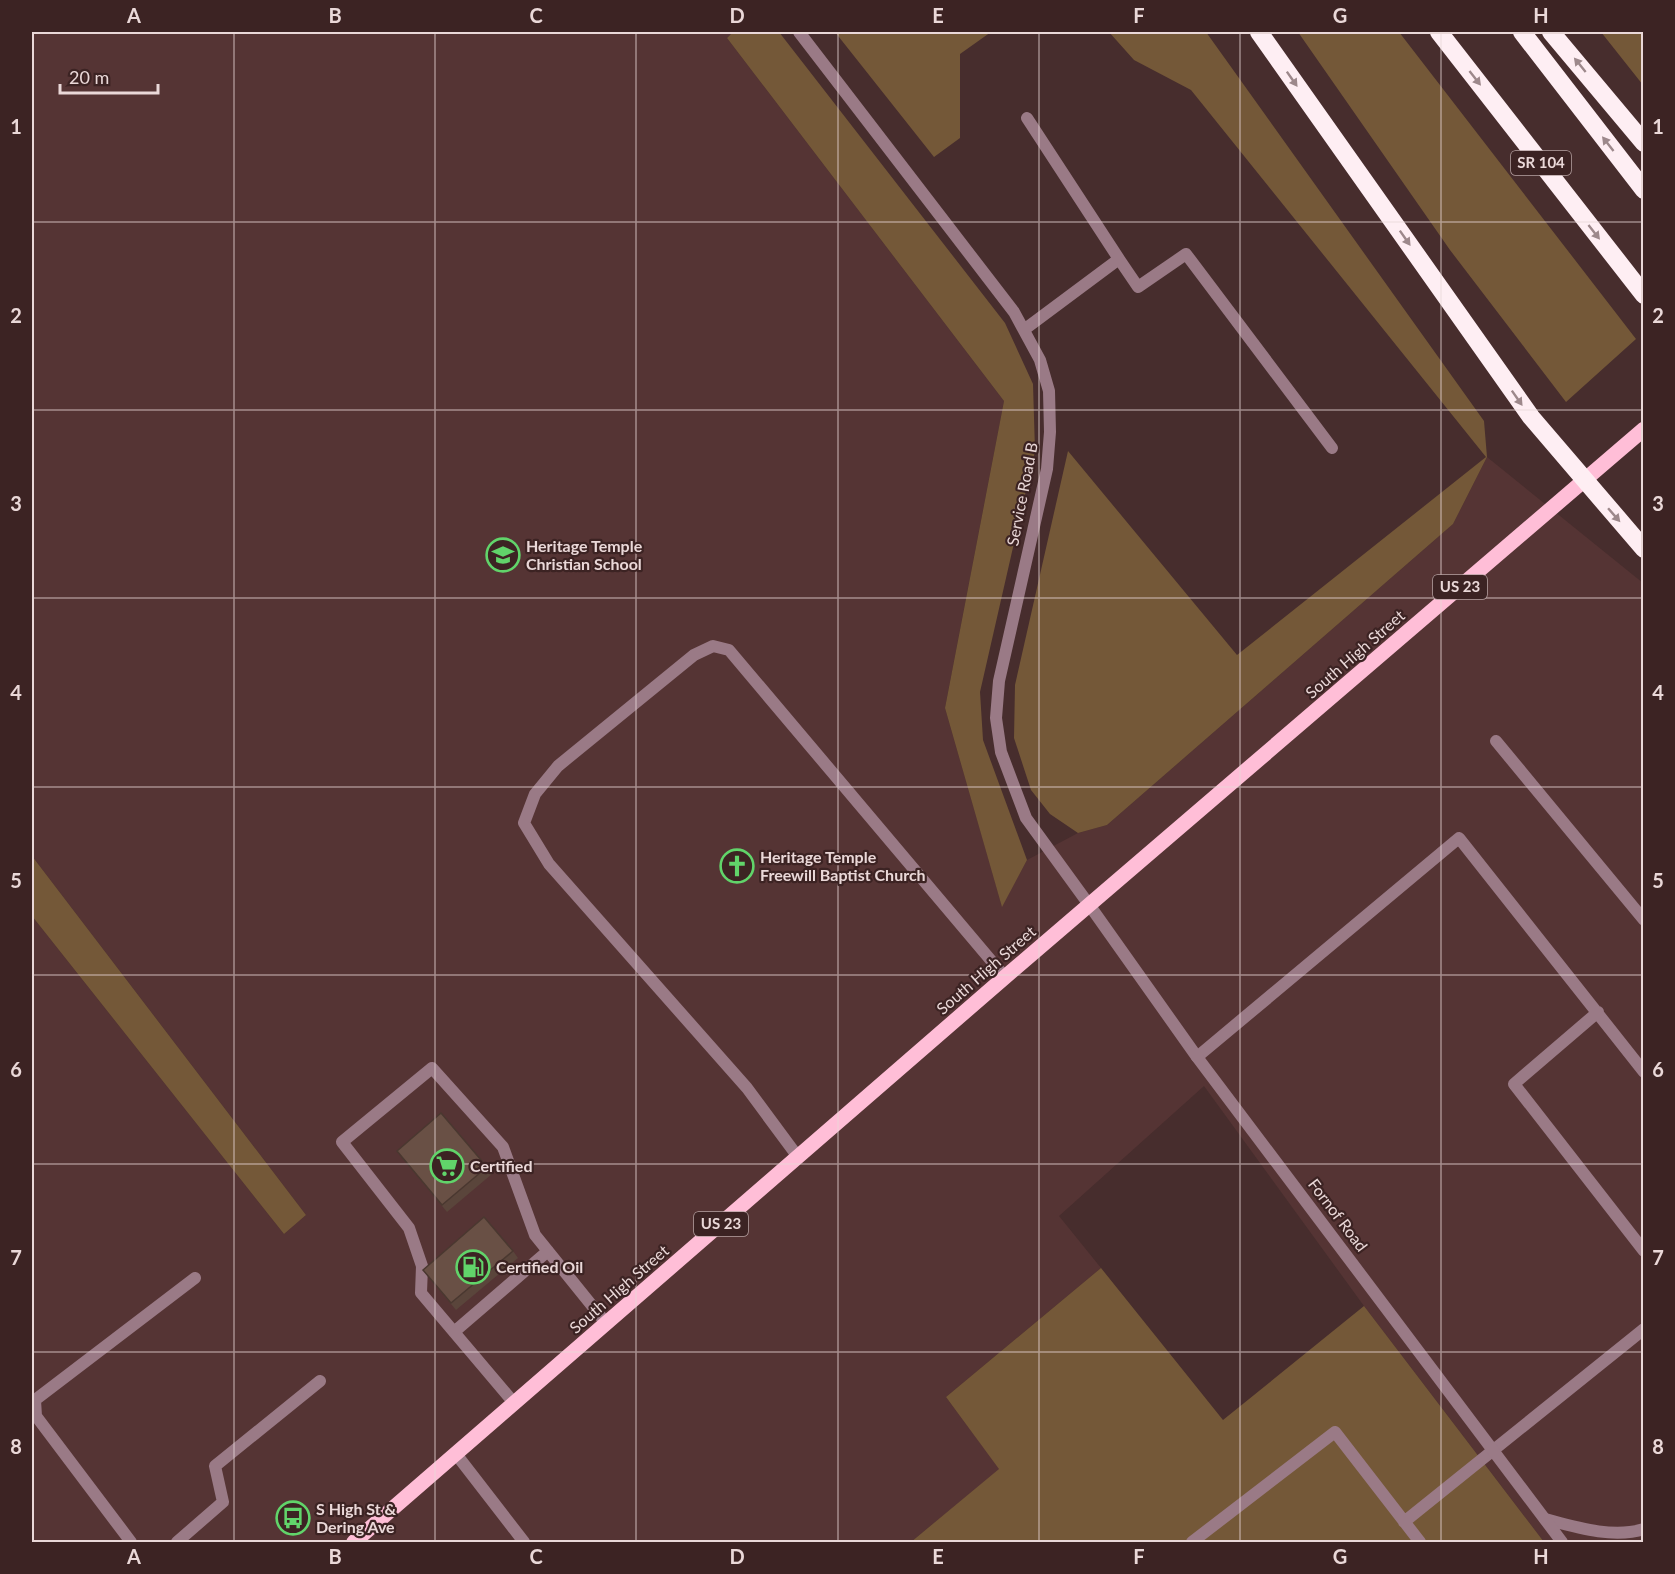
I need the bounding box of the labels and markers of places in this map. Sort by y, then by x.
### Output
place label: Heritage Temple Christian School [526,536,643,573]
school or university icon: Heritage Temple Christian School [485,537,521,573]
place label: Heritage Temple Freewill Baptist Church [760,847,926,884]
church icon: Heritage Temple Freewill Baptist Church [719,848,755,884]
supermarket icon: Certified [429,1148,465,1184]
place label: Certified [470,1156,532,1175]
fuel station icon: Certified Oil [455,1249,491,1285]
place label: Certified Oil [496,1257,583,1276]
place label: S High St & Dering Ave [316,1499,397,1536]
bus stop icon: S High St & Dering Ave [275,1500,311,1536]

